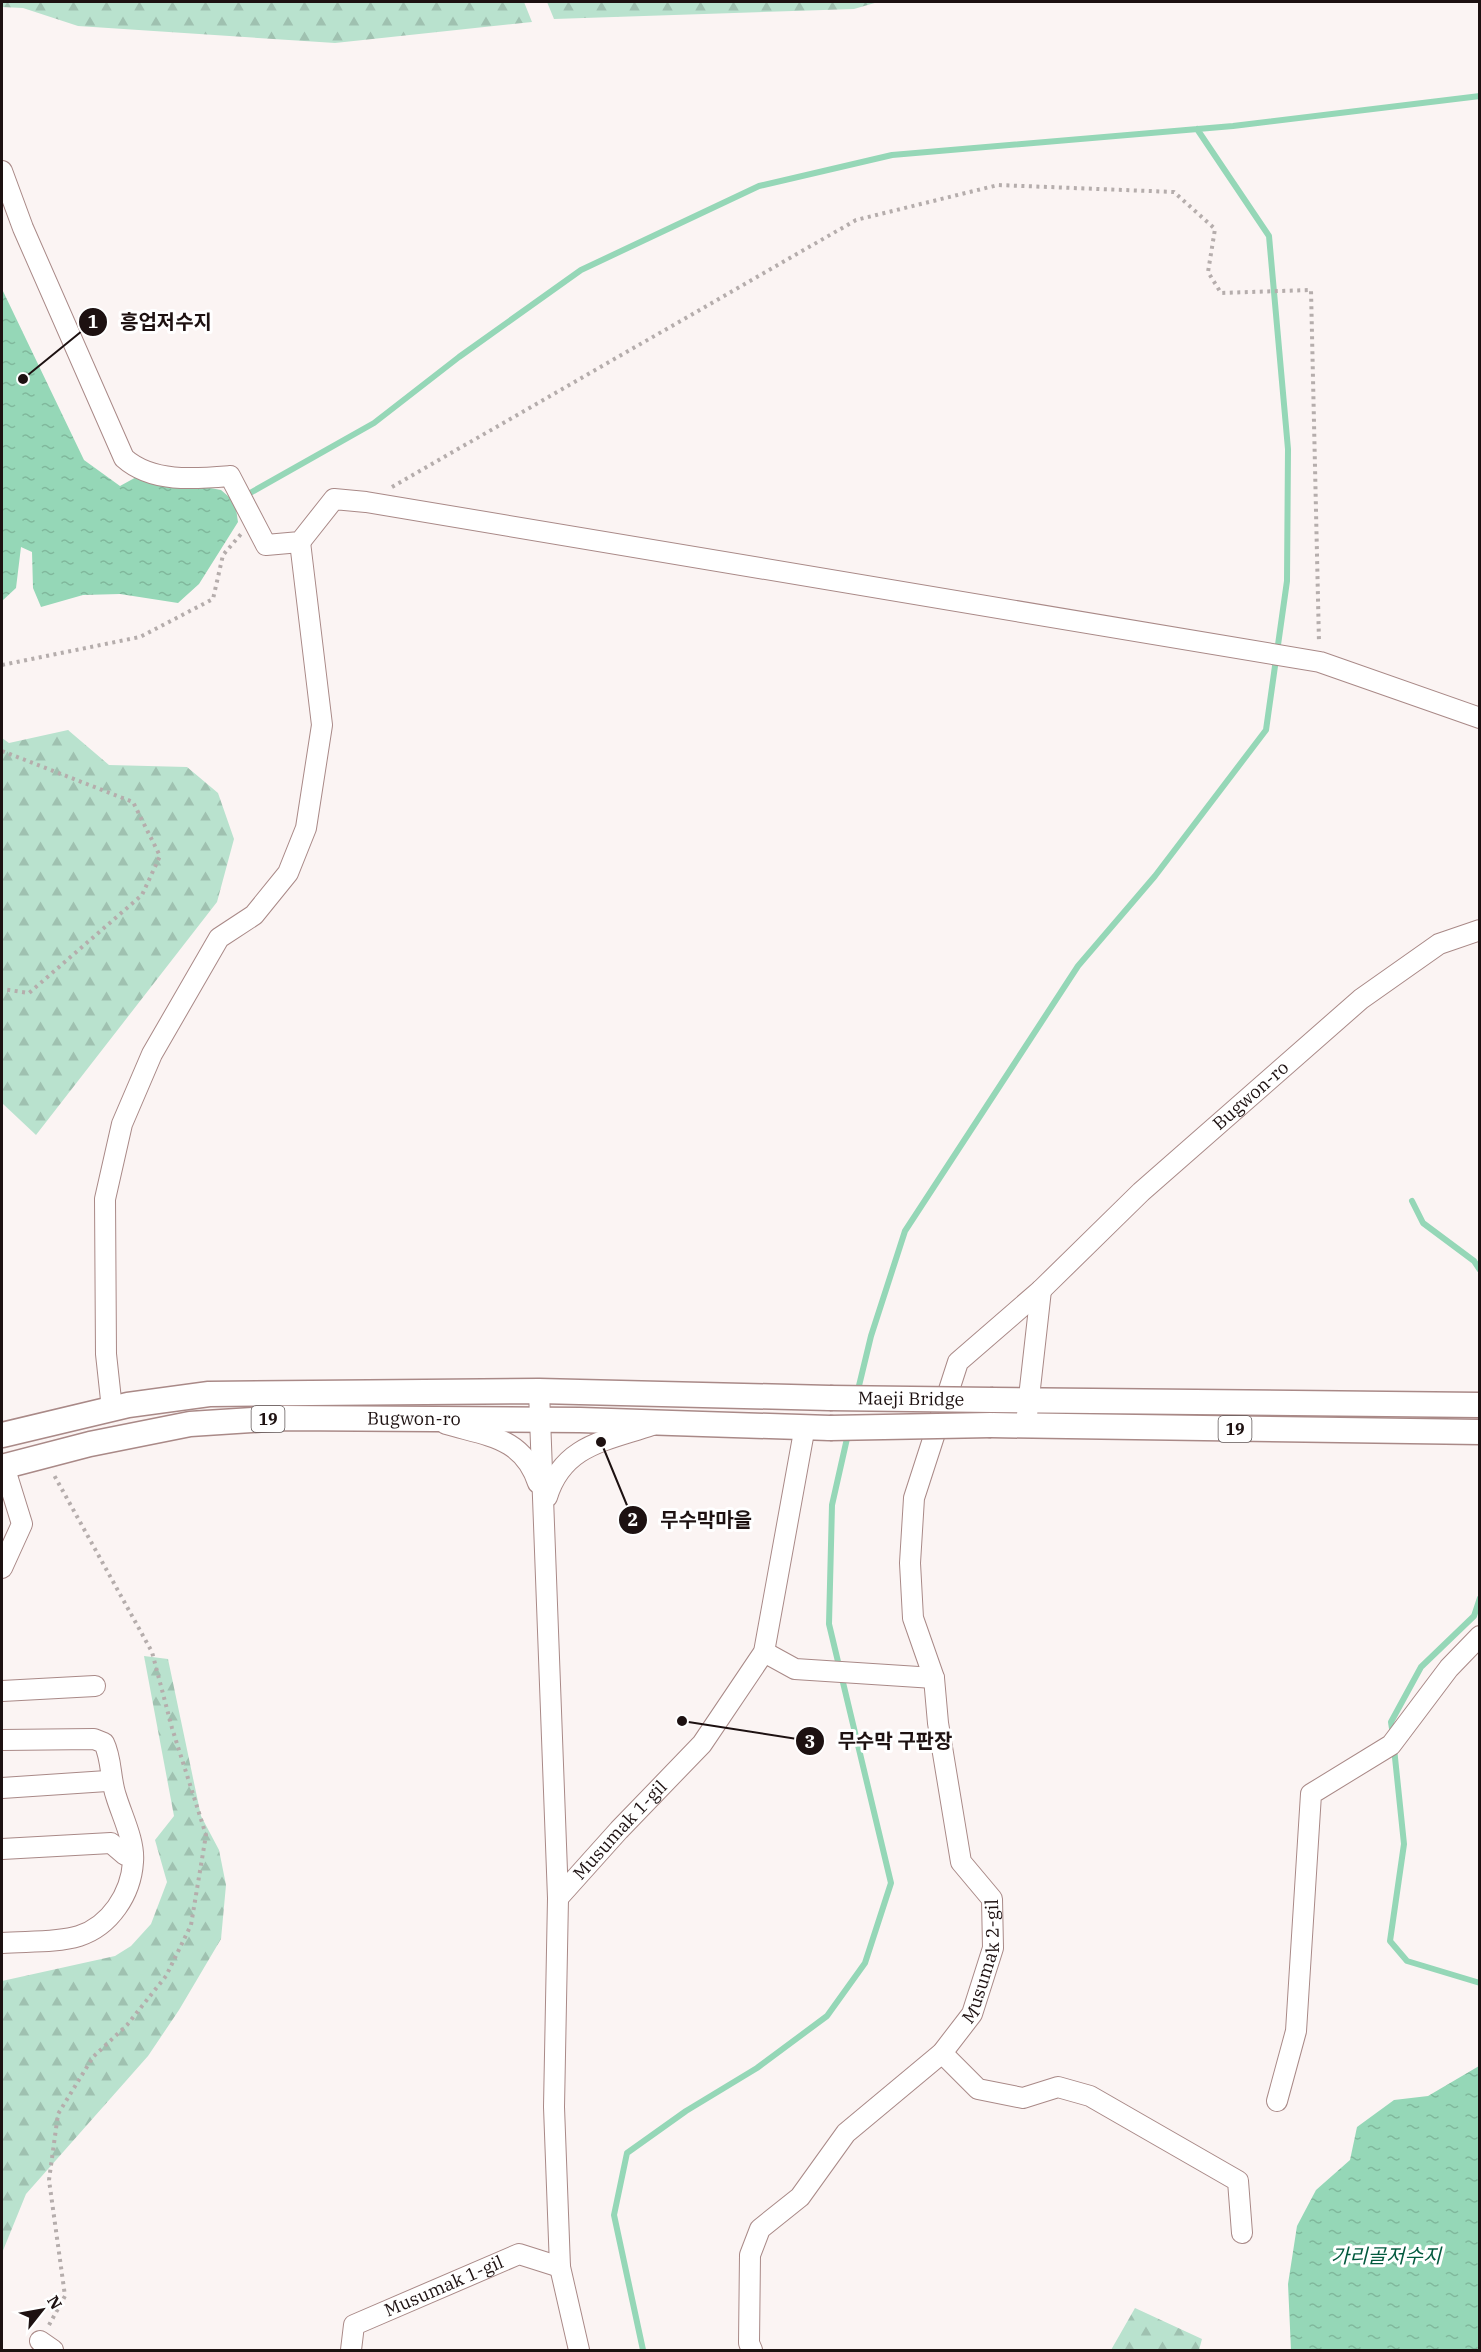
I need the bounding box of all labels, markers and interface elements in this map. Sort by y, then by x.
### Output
callout: 흥업저수지 [78,303,224,341]
text: 흥업저수지 [120,308,212,335]
text: 1 [88,310,99,333]
street label: Bugwon-ro [1208,1056,1293,1135]
street label: Maeji Bridge [858,1386,964,1411]
road number: 19 [252,1406,284,1432]
street label: Bugwon-ro [367,1407,461,1430]
road number: 19 [1218,1416,1252,1442]
callout: 무수막마을 [618,1501,764,1539]
text: 무수막마을 [660,1506,752,1533]
text: 2 [628,1508,638,1531]
callout: 무수막 구판장 [795,1722,964,1760]
text: 무수막 구판장 [837,1727,953,1754]
text: 3 [805,1730,815,1753]
street label: Musumak 1-gil [568,1775,672,1884]
street label: Musumak 2-gil [957,1899,1004,2028]
water label: 가리골저수지 [1331,2242,1443,2269]
street label: Musumak 1-gil [381,2250,507,2322]
north arrow [12,2280,72,2340]
text: N [43,2292,67,2313]

